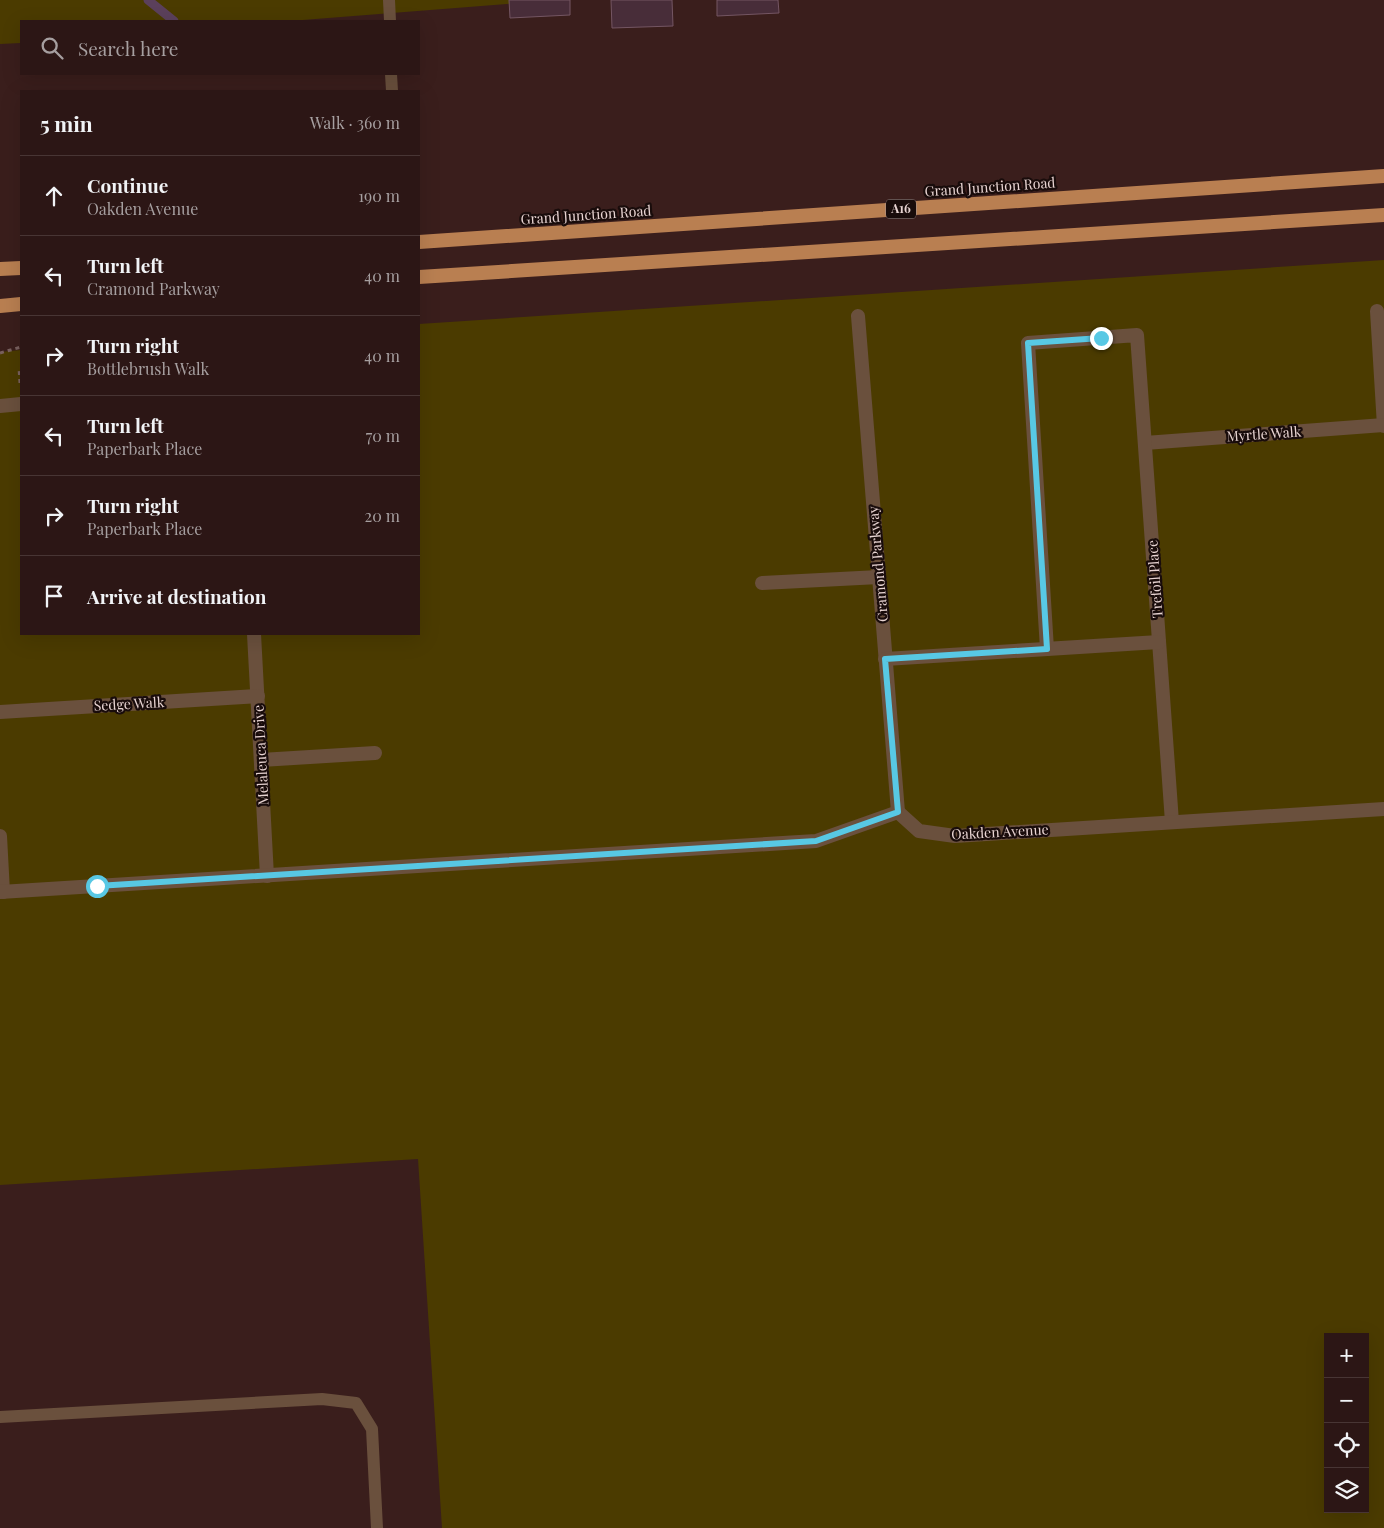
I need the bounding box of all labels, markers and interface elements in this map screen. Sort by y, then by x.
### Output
search box [20,20,420,75]
icon: search [38,34,66,62]
text: Search here [78,35,178,61]
text: 5 min [40,109,93,137]
text: Walk · 360 m [310,112,400,133]
text: Continue [87,172,168,198]
street label: Grand Junction Road [924,172,1056,201]
icon: ahead [40,182,68,210]
text: 190 m [358,185,400,206]
text: Oakden Avenue [87,198,198,219]
street label: Grand Junction Road [520,200,652,229]
road number: A16 [886,200,916,218]
text: Turn left [87,252,164,278]
icon: left [40,262,68,290]
text: 40 m [364,265,400,286]
text: Cramond Parkway [87,278,220,299]
route end [1090,327,1113,350]
text: Turn right [87,332,179,358]
icon: right [40,342,68,370]
text: 40 m [364,345,400,366]
text: Bottlebrush Walk [87,358,209,379]
text: Turn left [87,412,164,438]
street label: Myrtle Walk [1226,421,1302,446]
icon: left [40,422,68,450]
text: 70 m [366,425,400,446]
text: Paperbark Place [87,438,202,459]
text: Turn right [87,492,179,518]
icon: right [40,502,68,530]
text: 20 m [365,505,400,526]
street label: Cramond Parkway [863,505,892,623]
text: Paperbark Place [87,518,202,539]
street label: Trefoil Place [1142,539,1167,619]
icon: arrive [40,582,68,610]
text: Arrive at destination [87,583,267,609]
street label: Sedge Walk [93,692,165,715]
street label: Melaleuca Drive [248,704,273,806]
street label: Oakden Avenue [951,819,1049,844]
route start [86,875,109,898]
map controls [1324,1333,1369,1513]
button: + [1324,1333,1369,1378]
button: − [1324,1378,1369,1423]
button: locate [1324,1423,1369,1468]
button: layers [1324,1468,1369,1513]

